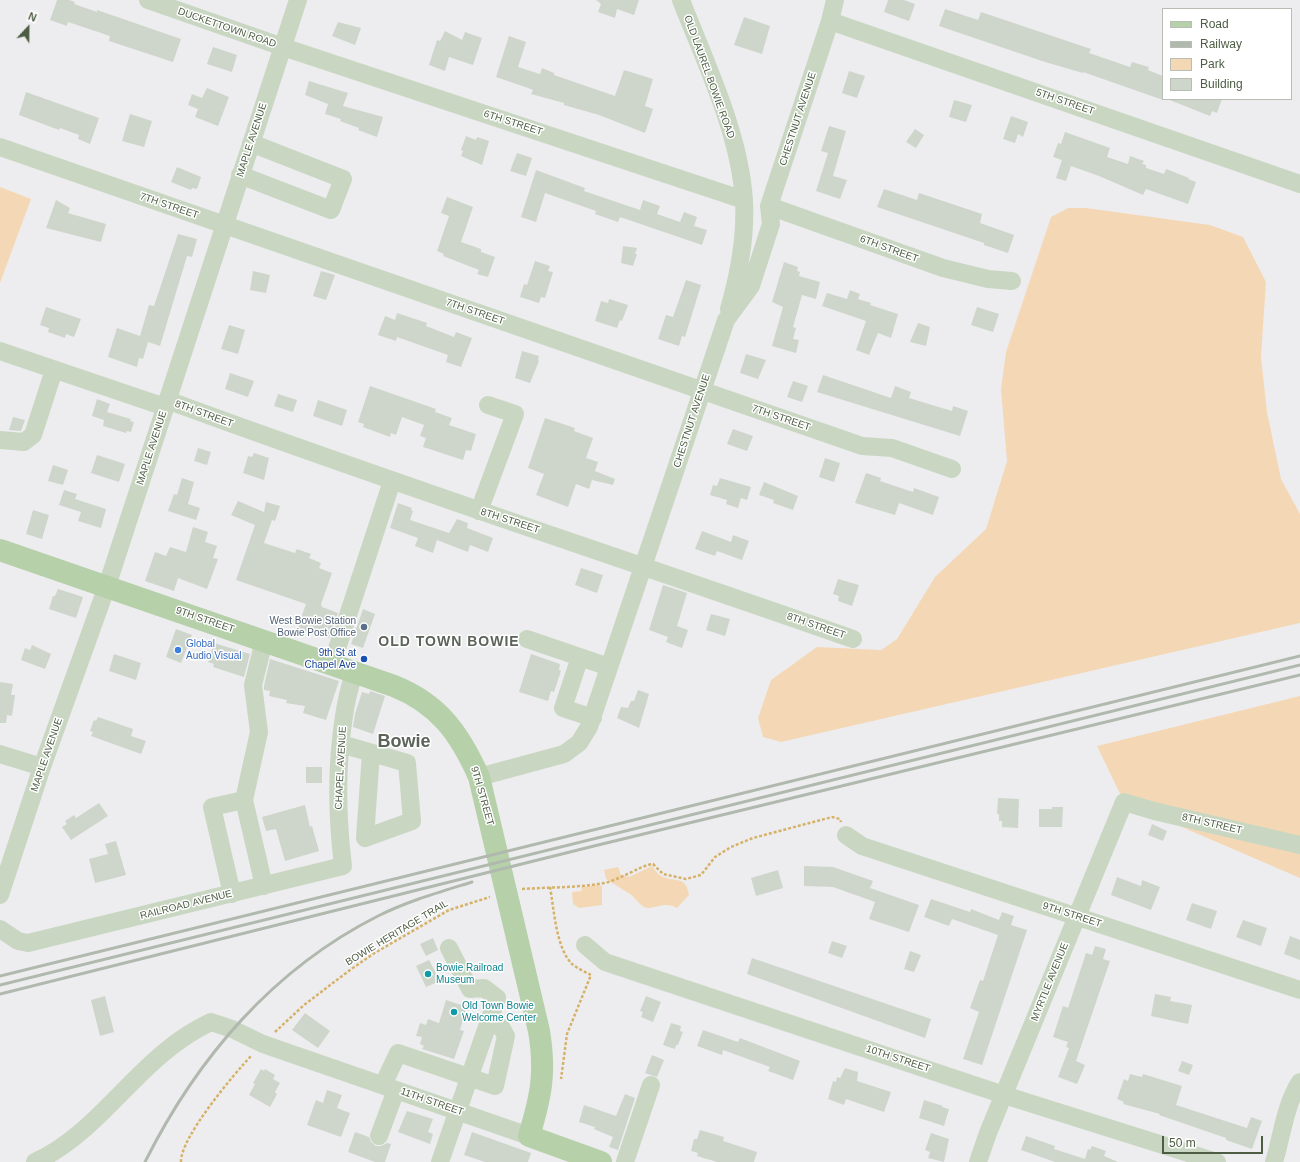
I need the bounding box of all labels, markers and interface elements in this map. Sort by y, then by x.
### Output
street label: DUCKETTOWN ROAD [176,6,278,50]
north arrow [8,8,48,48]
legend [1162,8,1292,100]
text: N [27,10,38,24]
street label: OLD LAUREL BOWIE ROAD [681,14,737,140]
text: Road [1200,17,1229,31]
text: Railway [1200,37,1242,51]
text: Park [1200,57,1225,71]
street label: CHESTNUT AVENUE [777,71,819,167]
text: Building [1200,77,1243,91]
street label: 5TH STREET [1034,86,1096,118]
street label: MAPLE AVENUE [234,102,270,178]
street label: 6TH STREET [482,108,544,138]
street label: 7TH STREET [138,190,200,222]
street label: 6TH STREET [858,233,920,265]
street label: 7TH STREET [444,296,506,328]
street label: CHESTNUT AVENUE [671,373,713,469]
street label: 8TH STREET [173,398,235,430]
street label: 7TH STREET [750,402,812,434]
street label: MAPLE AVENUE [134,410,170,486]
street label: 8TH STREET [479,506,541,536]
street label: 9TH STREET [174,604,236,636]
street label: 8TH STREET [785,610,847,642]
place label: West Bowie Station Bowie Post Office [269,615,356,638]
marker: West Bowie Station Bowie Post Office [359,622,369,632]
district label: OLD TOWN BOWIE [378,634,520,650]
place label: Global Audio Visual [186,638,241,662]
marker: Global Audio Visual [173,645,183,655]
place label: 9th St at Chapel Ave [304,647,356,670]
marker: 9th St at Chapel Ave [359,654,369,664]
street label: MAPLE AVENUE [29,717,65,793]
street label: CHAPEL AVENUE [333,726,349,810]
district label: Bowie [377,731,431,753]
street label: 9TH STREET [468,765,496,827]
street label: 8TH STREET [1181,811,1243,837]
street label: RAILROAD AVENUE [139,888,233,922]
street label: BOWIE HERITAGE TRAIL [344,898,450,968]
street label: 9TH STREET [1041,900,1103,930]
street label: MYRTLE AVENUE [1029,941,1071,1023]
place label: Bowie Railroad Museum [436,962,503,986]
marker: Bowie Railroad Museum [423,969,433,979]
place label: Old Town Bowie Welcome Center [462,1000,536,1024]
marker: Old Town Bowie Welcome Center [449,1007,459,1017]
street label: 10TH STREET [864,1043,932,1075]
street label: 11TH STREET [399,1086,465,1118]
scale bar [1164,1128,1265,1154]
text: 50 m [1169,1136,1196,1150]

